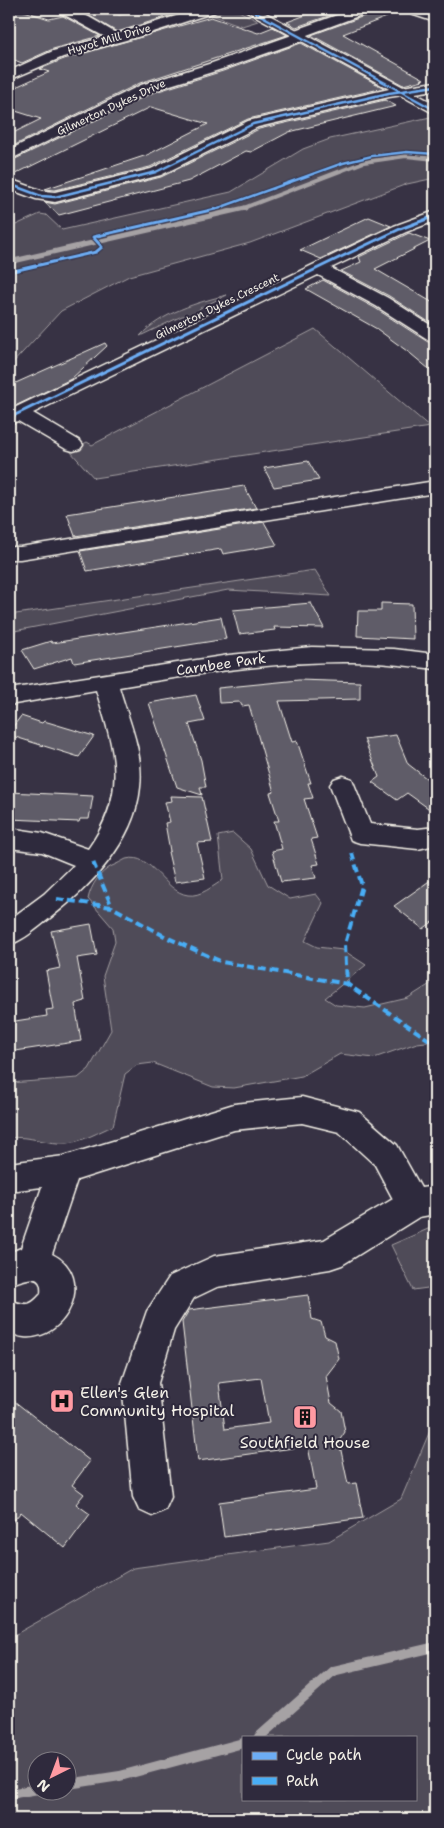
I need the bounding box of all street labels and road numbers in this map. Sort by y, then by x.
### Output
street label: Hyvot Mill Drive [66,20,153,59]
street label: Gilmerton Dykes Drive [54,76,168,139]
street label: Gilmerton Dykes Crescent [153,270,282,343]
street label: Carnbee Park [175,649,267,679]

